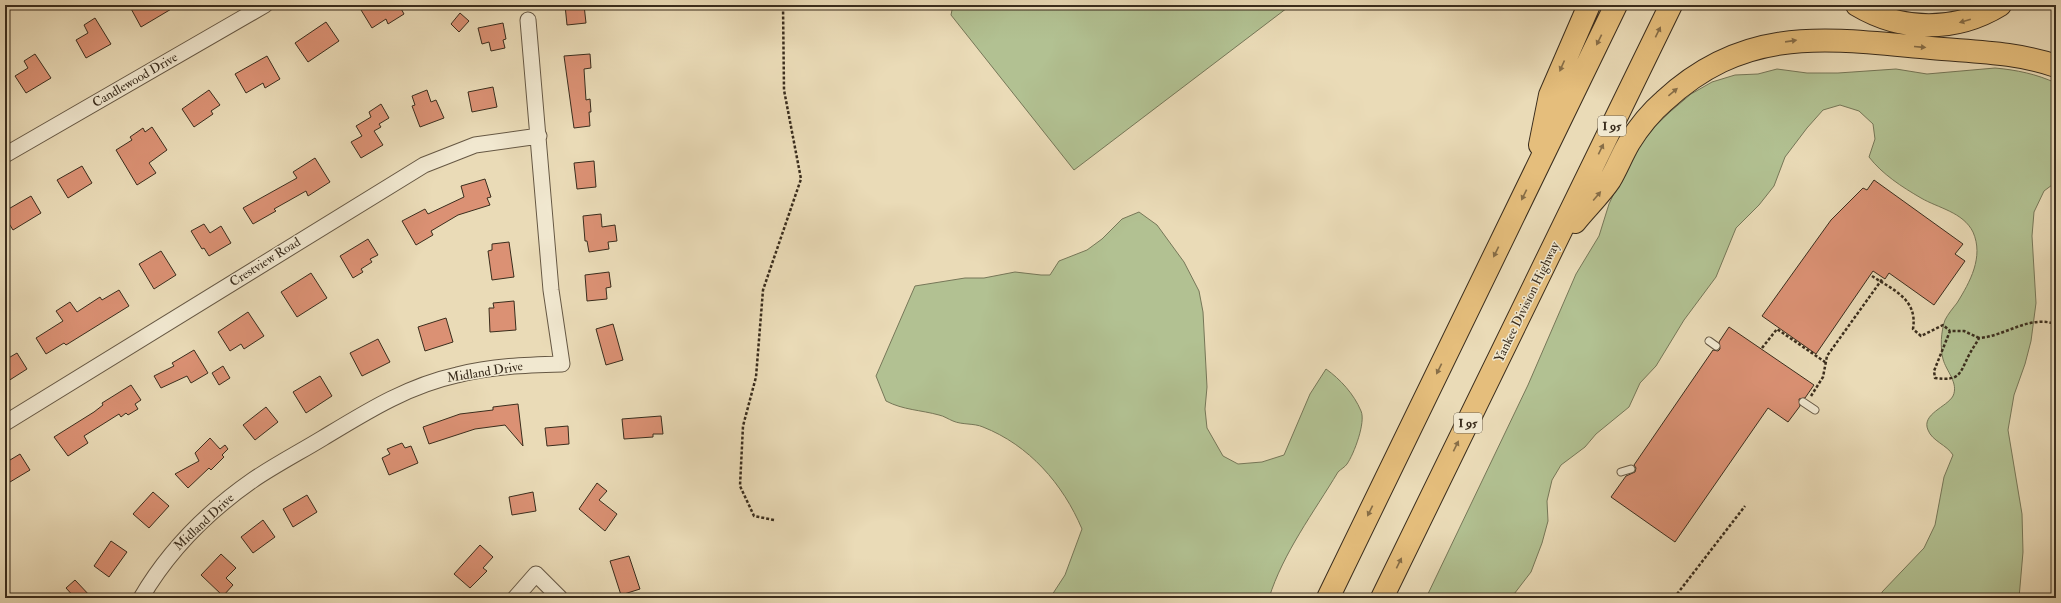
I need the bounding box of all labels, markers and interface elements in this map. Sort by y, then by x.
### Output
one-way arrow [1959,18,1971,24]
one-way arrow [1655,27,1661,38]
one-way arrow [1596,34,1602,46]
one-way arrow [1785,38,1797,44]
one-way arrow [1914,44,1926,51]
street label: Candlewood Drive [89,49,181,111]
one-way arrow [1559,61,1565,73]
one-way arrow [1668,88,1679,97]
road number: I 95 [1598,116,1626,136]
one-way arrow [1598,144,1604,155]
one-way arrow [1521,189,1527,200]
one-way arrow [1592,191,1601,201]
street label: Crestview Road [227,234,304,290]
street label: Yankee Division Highway [1491,239,1564,365]
one-way arrow [1493,246,1499,257]
street label: Midland Drive [446,358,525,386]
one-way arrow [1436,363,1442,374]
road number: I 95 [1454,413,1482,433]
one-way arrow [1453,440,1460,452]
street label: Midland Drive [171,490,238,554]
one-way arrow [1367,505,1373,517]
one-way arrow [1396,557,1402,569]

